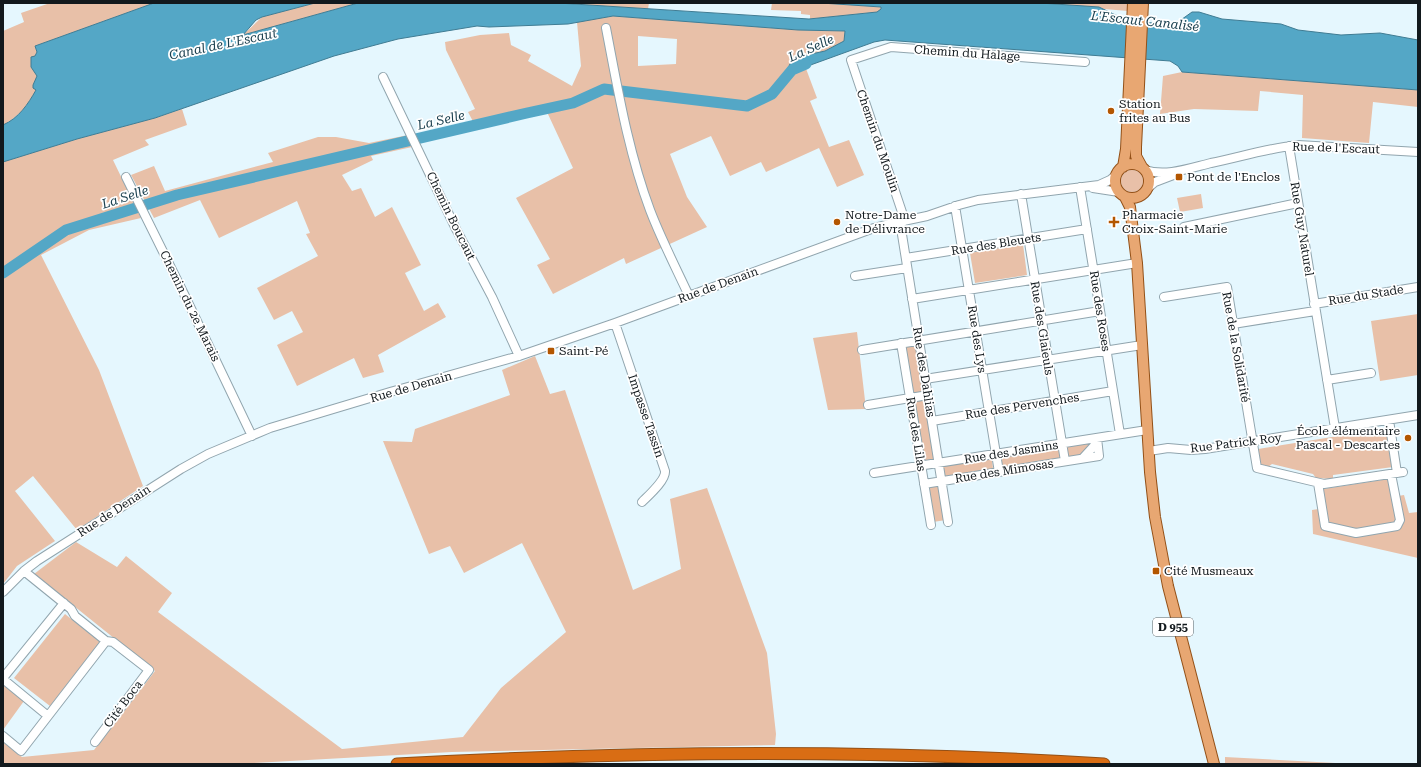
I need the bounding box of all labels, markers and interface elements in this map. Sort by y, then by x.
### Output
water label: L'Escaut Canalisé [1089,8,1200,34]
water label: Canal de L'Escaut [168,25,278,63]
water label: La Selle [785,31,836,65]
street label: Chemin du Halage [913,42,1021,64]
street label: Chemin du Moulin [854,88,902,195]
place label: Station frites au Bus [1119,97,1190,125]
marker: Station frites au Bus [1106,106,1116,116]
water label: La Selle [415,107,467,133]
street label: Rue de l'Escaut [1292,139,1381,157]
street label: Chemin Boucaut [424,170,479,263]
place label: Pont de l'Enclos [1187,170,1280,184]
marker: Pont de l'Enclos [1174,172,1184,182]
street label: Rue Guy Naturel [1288,181,1316,277]
water label: La Selle [99,182,151,212]
place label: Notre-Dame de Délivrance [845,208,925,236]
place label: Pharmacie Croix-Saint-Marie [1122,208,1228,236]
marker: Notre-Dame de Délivrance [832,217,842,227]
marker: Pharmacie Croix-Saint-Marie [1109,217,1119,227]
street label: Rue des Bleuets [950,230,1042,258]
street label: Chemin du 2e Marais [157,248,223,364]
street label: Rue de Denain [676,264,760,306]
street label: Rue des Roses [1087,270,1113,353]
street label: Rue des Glaieuls [1028,280,1056,376]
street label: Rue du Stade [1327,282,1405,308]
street label: Rue de la Solidarité [1219,291,1253,404]
street label: Rue des Lys [965,304,989,374]
street label: Rue des Dahlias [910,326,938,418]
place label: Saint-Pé [559,344,609,358]
marker: Saint-Pé [546,346,556,356]
street label: Rue de Denain [369,369,454,405]
street label: Impasse Tassin [625,372,667,460]
street label: Rue des Pervenches [964,390,1080,422]
street label: Rue des Lilas [903,396,929,473]
place label: École élémentaire Pascal - Descartes [1296,424,1400,452]
street label: Rue Patrick Roy [1190,430,1283,456]
marker: École élémentaire Pascal - Descartes [1403,433,1413,443]
street label: Rue des Jasmins [963,438,1059,466]
street label: Rue des Mimosas [954,456,1055,486]
street label: Rue de Denain [75,482,153,540]
place label: Cité Musmeaux [1164,564,1254,578]
marker: Cité Musmeaux [1151,566,1161,576]
road number: D 955 [1153,618,1193,636]
street label: Cité Boca [101,677,145,730]

